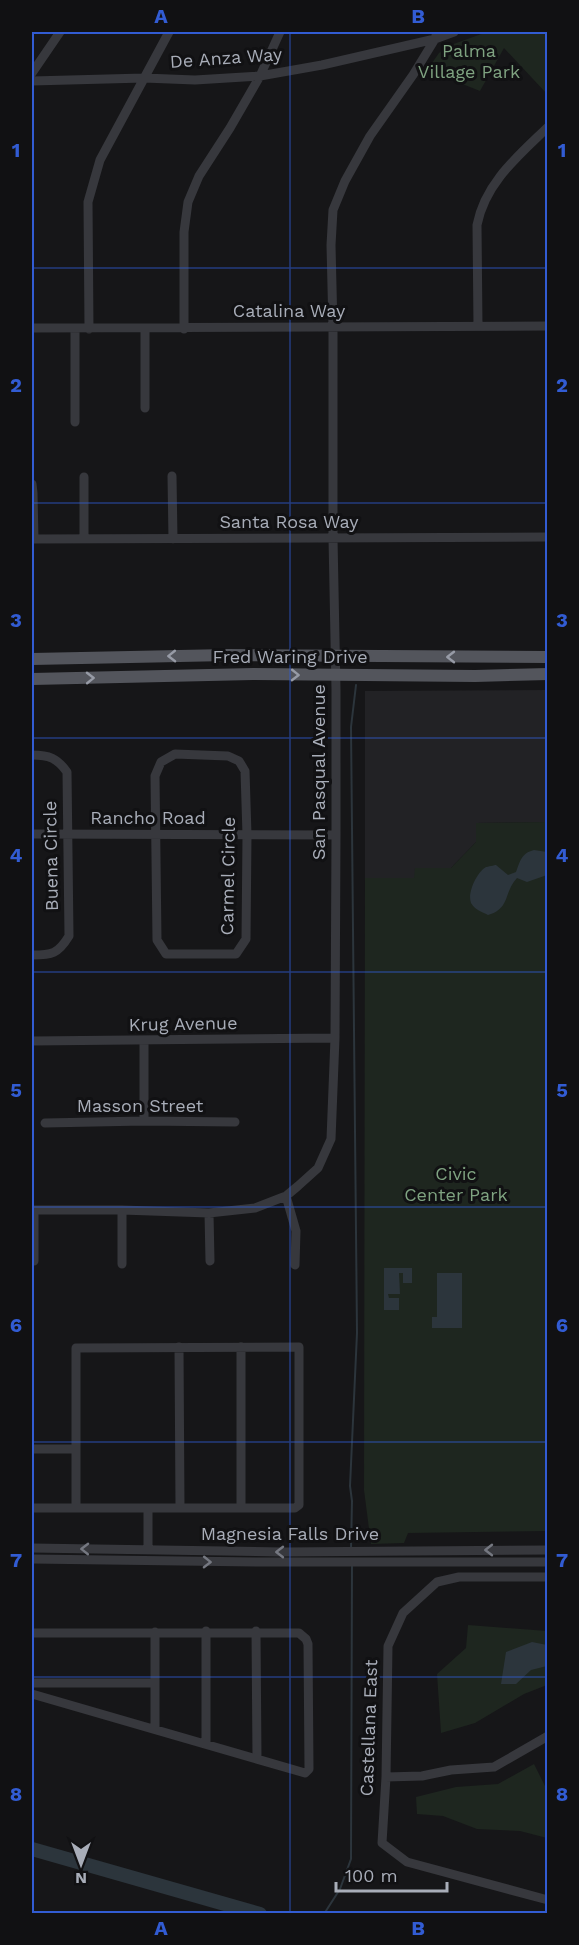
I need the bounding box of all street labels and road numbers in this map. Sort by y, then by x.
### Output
street label: De Anza Way [169,43,283,72]
street label: Catalina Way [233,300,346,321]
street label: Santa Rosa Way [220,511,359,532]
street label: Fred Waring Drive [212,646,368,667]
street label: San Pasqual Avenue [308,684,329,860]
street label: Buena Circle [39,801,62,911]
street label: Rancho Road [90,807,206,828]
street label: Carmel Circle [216,817,239,935]
street label: Krug Avenue [128,1012,238,1035]
street label: Masson Street [77,1095,204,1116]
street label: Magnesia Falls Drive [201,1523,379,1544]
street label: Castellana East [356,1659,381,1797]

